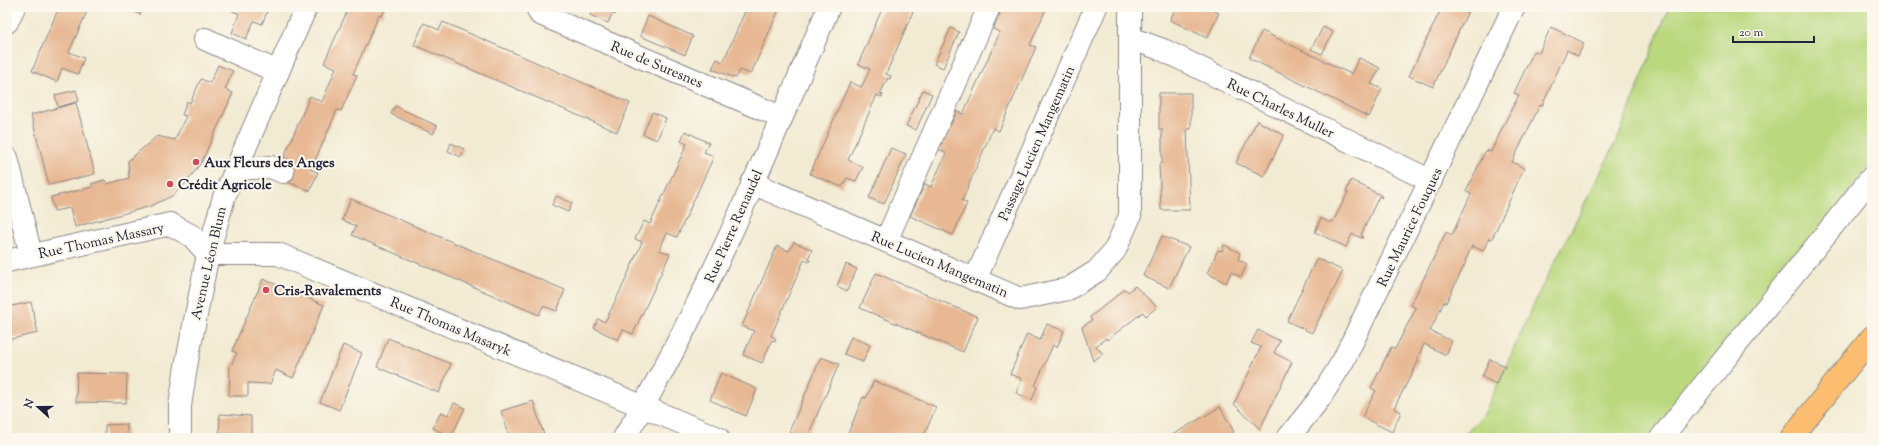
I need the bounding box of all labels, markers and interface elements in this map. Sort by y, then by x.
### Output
scale bar [1733,18,1814,44]
text: 20 m [1739,24,1764,42]
street label: Rue de Suresnes [607,37,705,94]
street label: Passage Lucien Mangematin [995,63,1081,225]
street label: Rue Charles Muller [1223,75,1338,145]
place label: Aux Fleurs des Anges [204,154,335,174]
marker: Aux Fleurs des Anges [191,157,201,167]
street label: Rue Maurice Fouques [1373,165,1448,291]
street label: Rue Pierre Renaudel [701,167,769,287]
place label: Crédit Agricole [178,176,272,196]
marker: Crédit Agricole [165,179,175,189]
street label: Avenue Léon Blum [187,204,233,322]
street label: Rue Thomas Massary [37,219,166,265]
street label: Rue Lucien Mangematin [867,228,1011,304]
place label: Cris-Ravalements [274,282,382,302]
marker: Cris-Ravalements [261,285,271,295]
street label: Rue Thomas Masaryk [386,293,514,363]
north arrow [18,387,58,427]
text: N [20,397,39,412]

